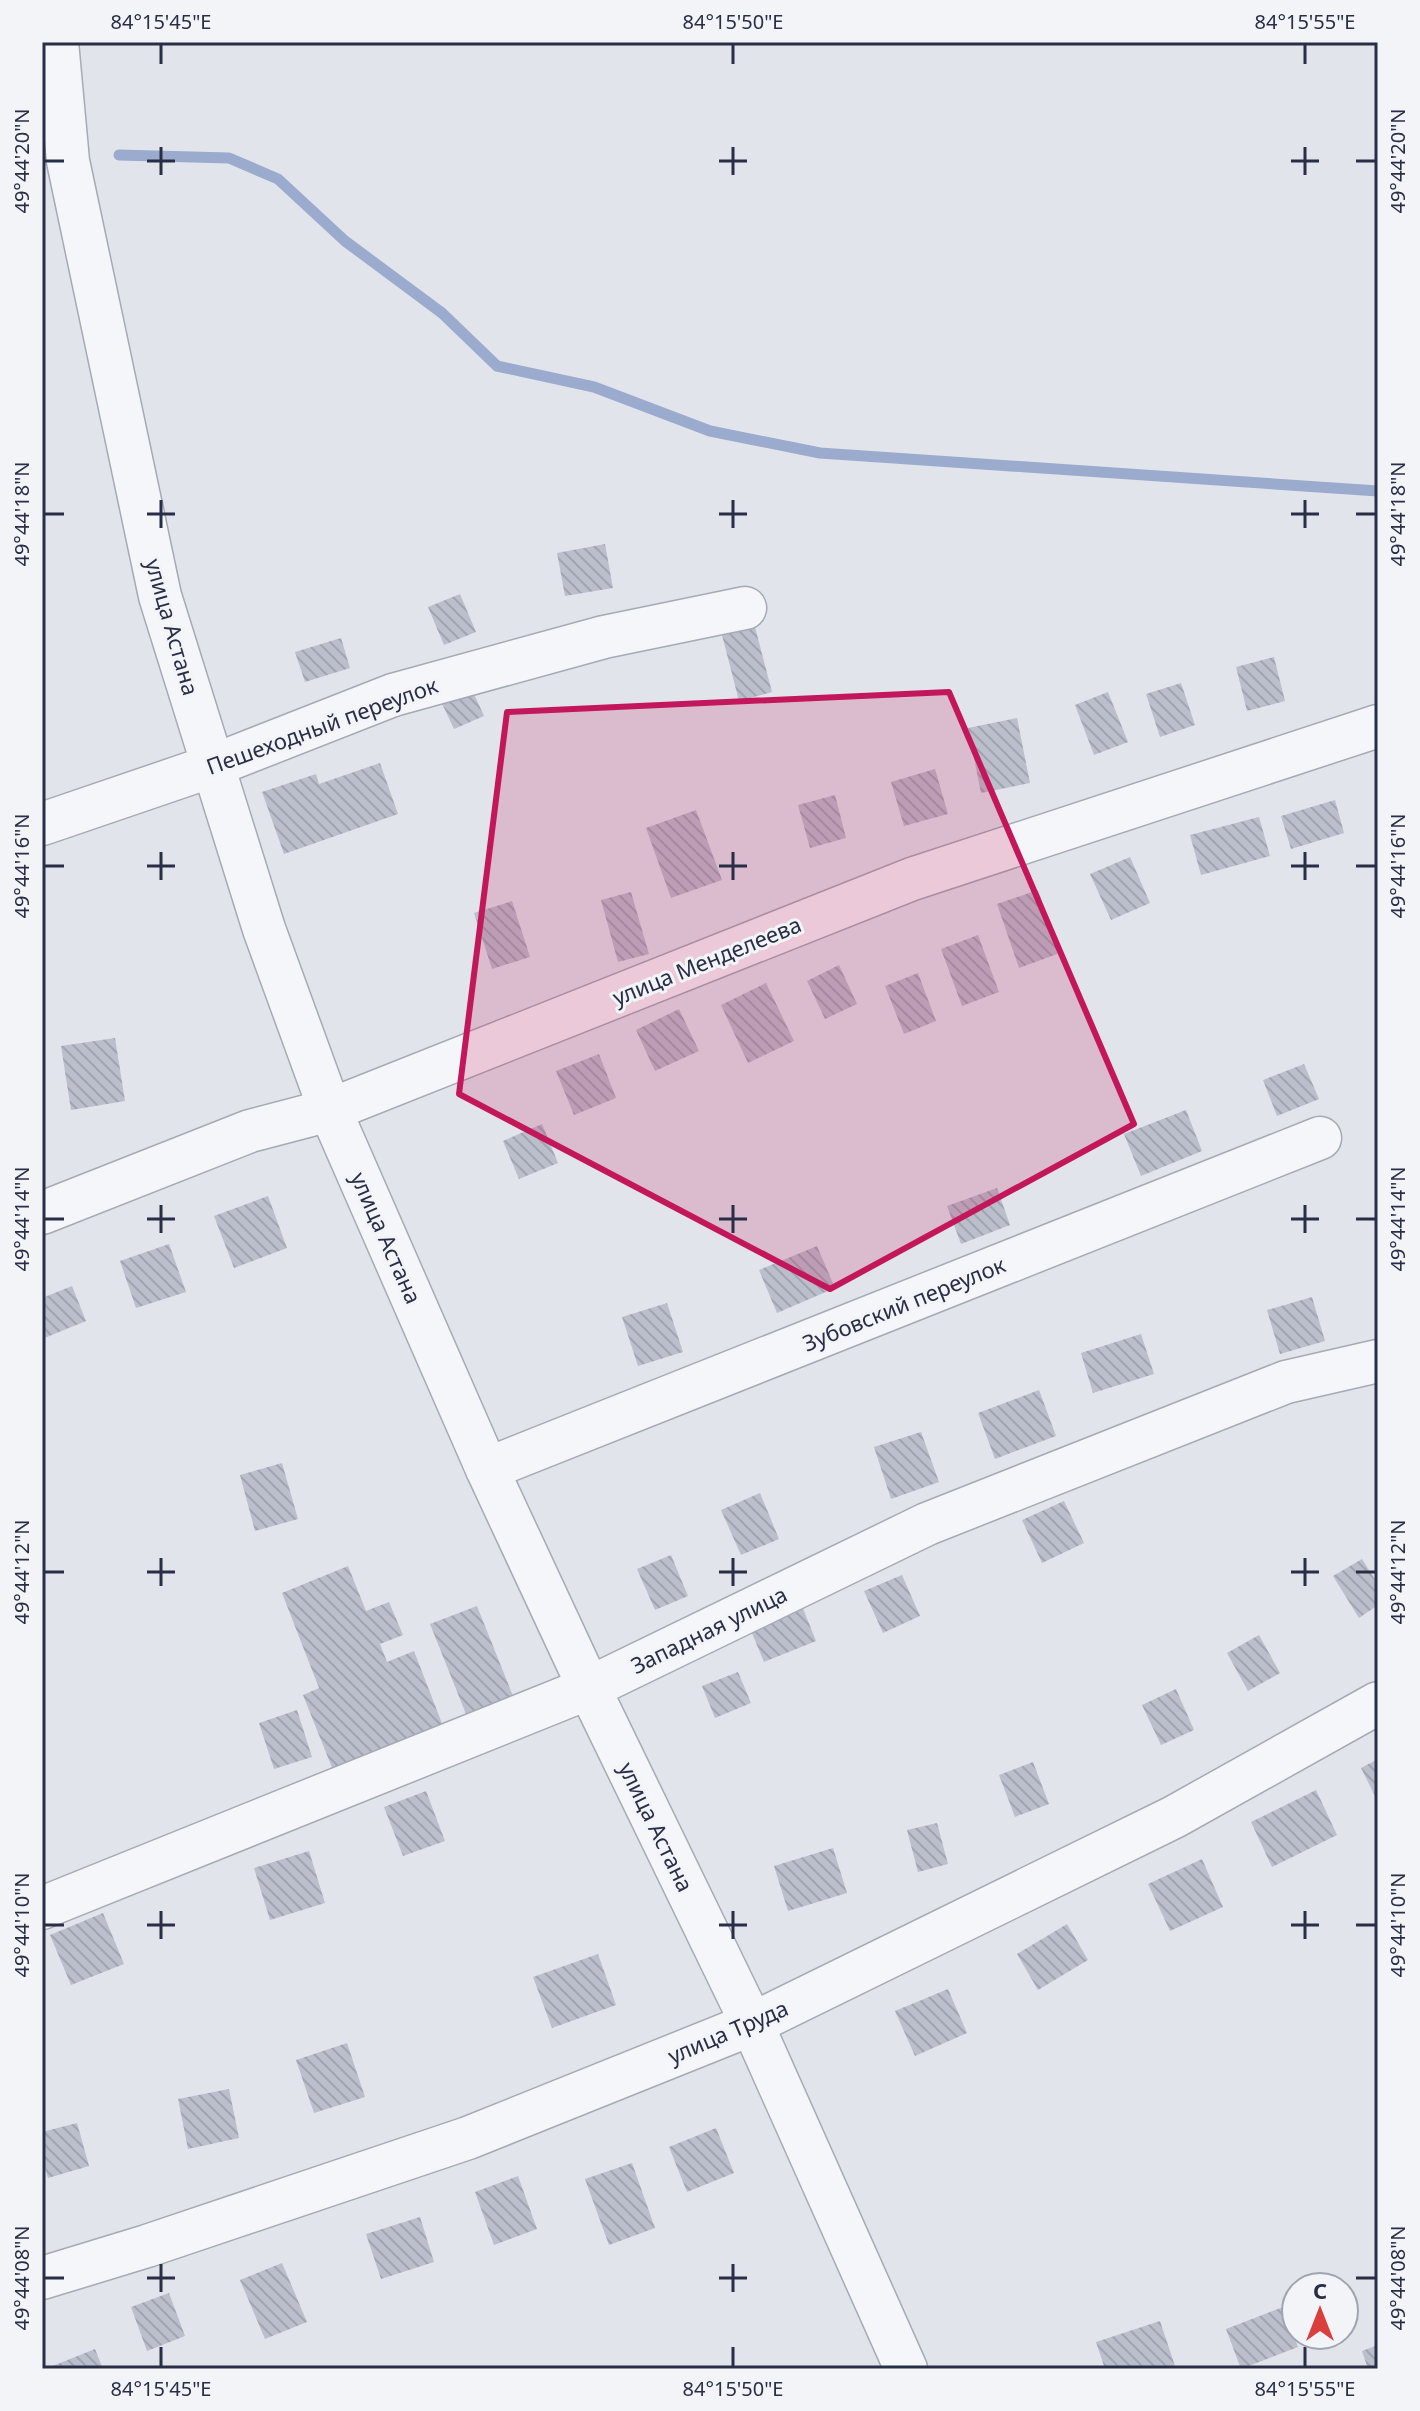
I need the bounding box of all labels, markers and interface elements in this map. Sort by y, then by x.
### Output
text: 84°15'45"E [111,8,211,35]
text: 84°15'50"E [683,8,783,35]
text: 84°15'55"E [1255,8,1355,35]
text: 49°44'20"N [8,108,35,214]
text: 49°44'20"N [1384,108,1411,214]
text: 49°44'18"N [8,461,35,567]
text: 49°44'18"N [1384,461,1411,567]
street label: улица Астана [139,555,207,699]
street label: Пешеходный переулок [202,669,442,781]
text: 49°44'16"N [8,813,35,919]
text: 49°44'16"N [1384,813,1411,919]
street label: улица Менделеева [608,909,805,1012]
text: 49°44'14"N [8,1166,35,1272]
text: 49°44'14"N [1384,1166,1411,1272]
street label: улица Астана [345,1167,429,1308]
street label: Зубовский переулок [798,1249,1010,1357]
text: 49°44'12"N [8,1519,35,1625]
text: 49°44'12"N [1384,1519,1411,1625]
street label: Западная улица [625,1578,792,1680]
street label: улица Астана [613,1757,701,1896]
text: 49°44'10"N [8,1872,35,1978]
text: 49°44'10"N [1384,1872,1411,1978]
street label: улица Труда [663,1992,792,2070]
text: 49°44'08"N [8,2225,35,2331]
text: 49°44'08"N [1384,2225,1411,2331]
north arrow [1280,2271,1360,2351]
text: С [1313,2275,1327,2305]
text: 84°15'45"E [111,2375,211,2402]
text: 84°15'50"E [683,2375,783,2402]
text: 84°15'55"E [1255,2375,1355,2402]

